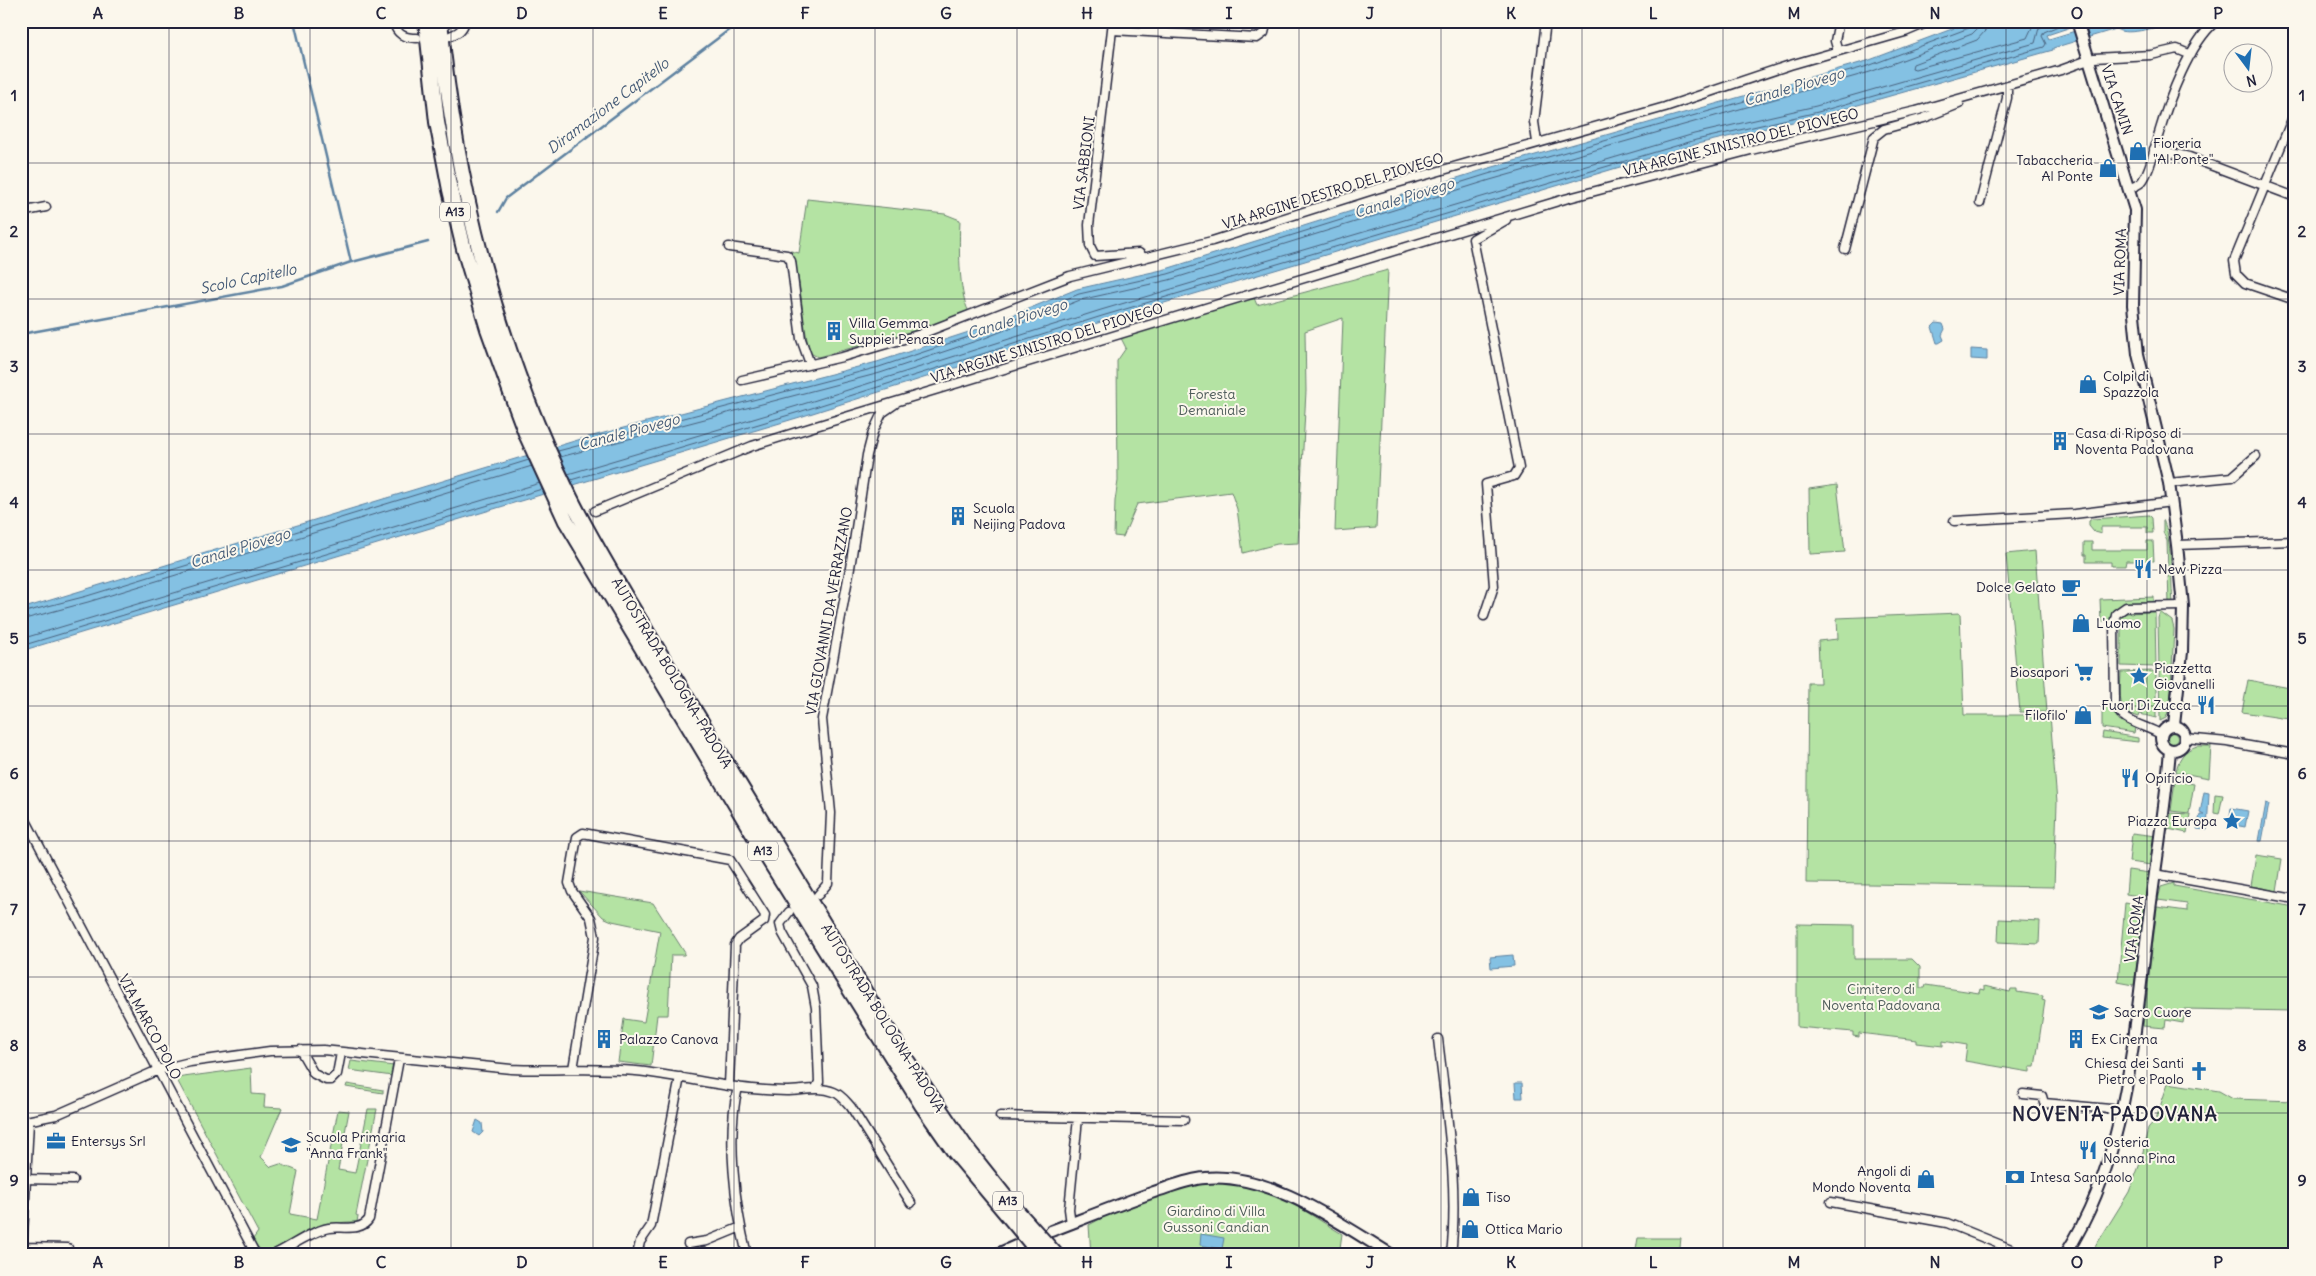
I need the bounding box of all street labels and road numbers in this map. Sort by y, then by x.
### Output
street label: VIA CAMIN [2097,63,2137,137]
street label: VIA ARGINE SINISTRO DEL PIOVEGO [1621,104,1861,180]
street label: VIA SABBIONI [1069,115,1099,211]
street label: VIA ARGINE DESTRO DEL PIOVEGO [1220,149,1446,233]
road number: A13 [440,202,470,222]
street label: VIA ROMA [2110,228,2130,296]
street label: VIA ARGINE SINISTRO DEL PIOVEGO [929,299,1165,387]
street label: VIA GIOVANNI DA VERRAZZANO [802,505,856,717]
street label: AUTOSTRADA BOLOGNA-PADOVA [608,574,736,772]
road number: A13 [748,841,778,860]
street label: VIA ROMA [2120,894,2148,964]
street label: AUTOSTRADA BOLOGNA-PADOVA [817,920,949,1116]
street label: VIA MARCO POLO [115,971,185,1083]
road number: A13 [993,1192,1023,1210]

